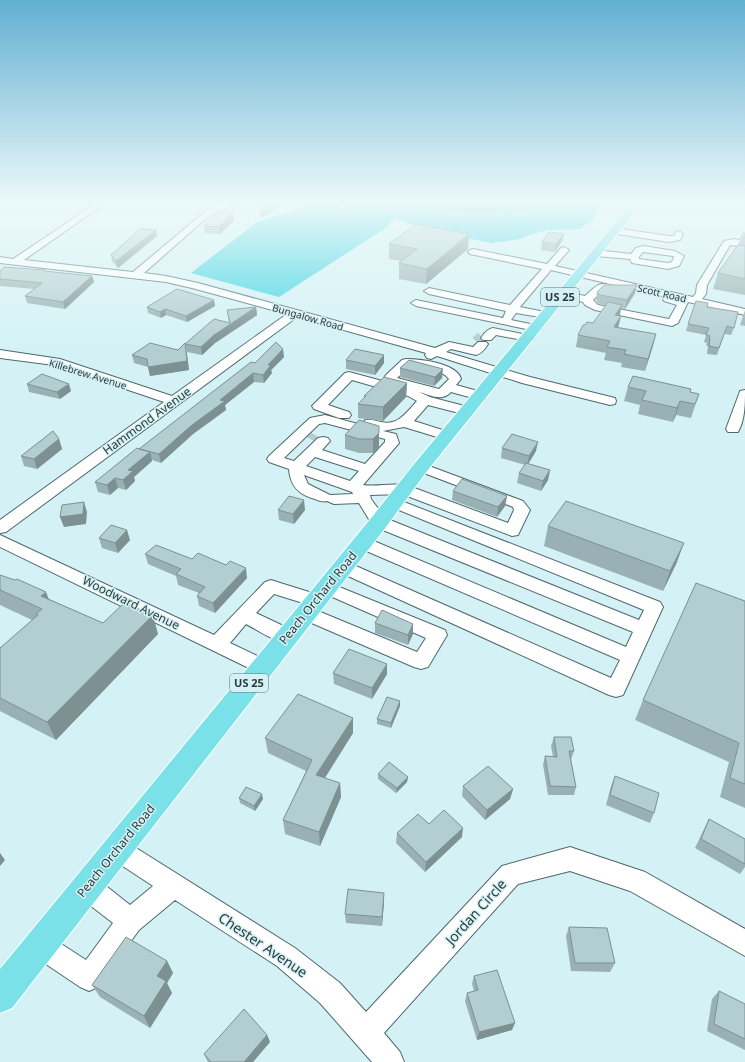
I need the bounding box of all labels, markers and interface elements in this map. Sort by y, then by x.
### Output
street label: Scott Road [636,281,688,305]
road number: US 25 [541,288,579,306]
street label: Bungalow Road [271,300,345,334]
street label: Killebrew Avenue [47,356,129,393]
street label: Hammond Avenue [99,383,195,458]
street label: Peach Orchard Road [275,548,360,648]
street label: Woodward Avenue [80,572,183,634]
road number: US 25 [230,674,268,692]
street label: Peach Orchard Road [73,801,158,901]
street label: Jordan Circle [440,874,510,950]
street label: Chester Avenue [215,908,312,981]

